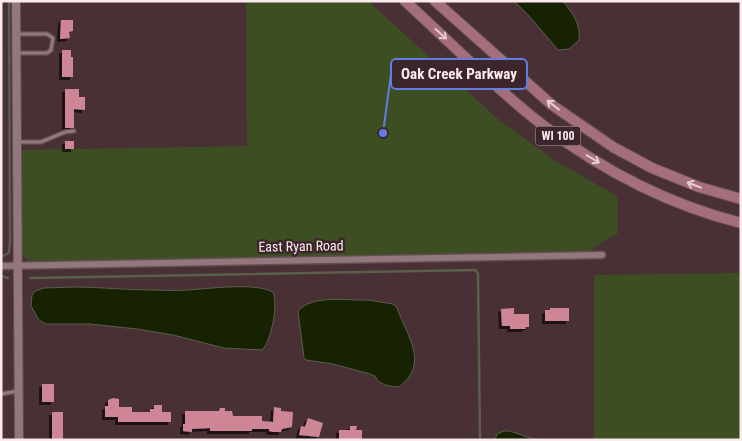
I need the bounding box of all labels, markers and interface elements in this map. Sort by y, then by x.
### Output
one-way arrow [434,28,447,40]
callout: Oak Creek Parkway [391,59,527,89]
text: Oak Creek Parkway [401,65,517,83]
one-way arrow [547,100,560,111]
road number: WI 100 [536,126,580,146]
one-way arrow [586,155,600,165]
one-way arrow [687,180,702,189]
street label: East Ryan Road [258,237,344,255]

